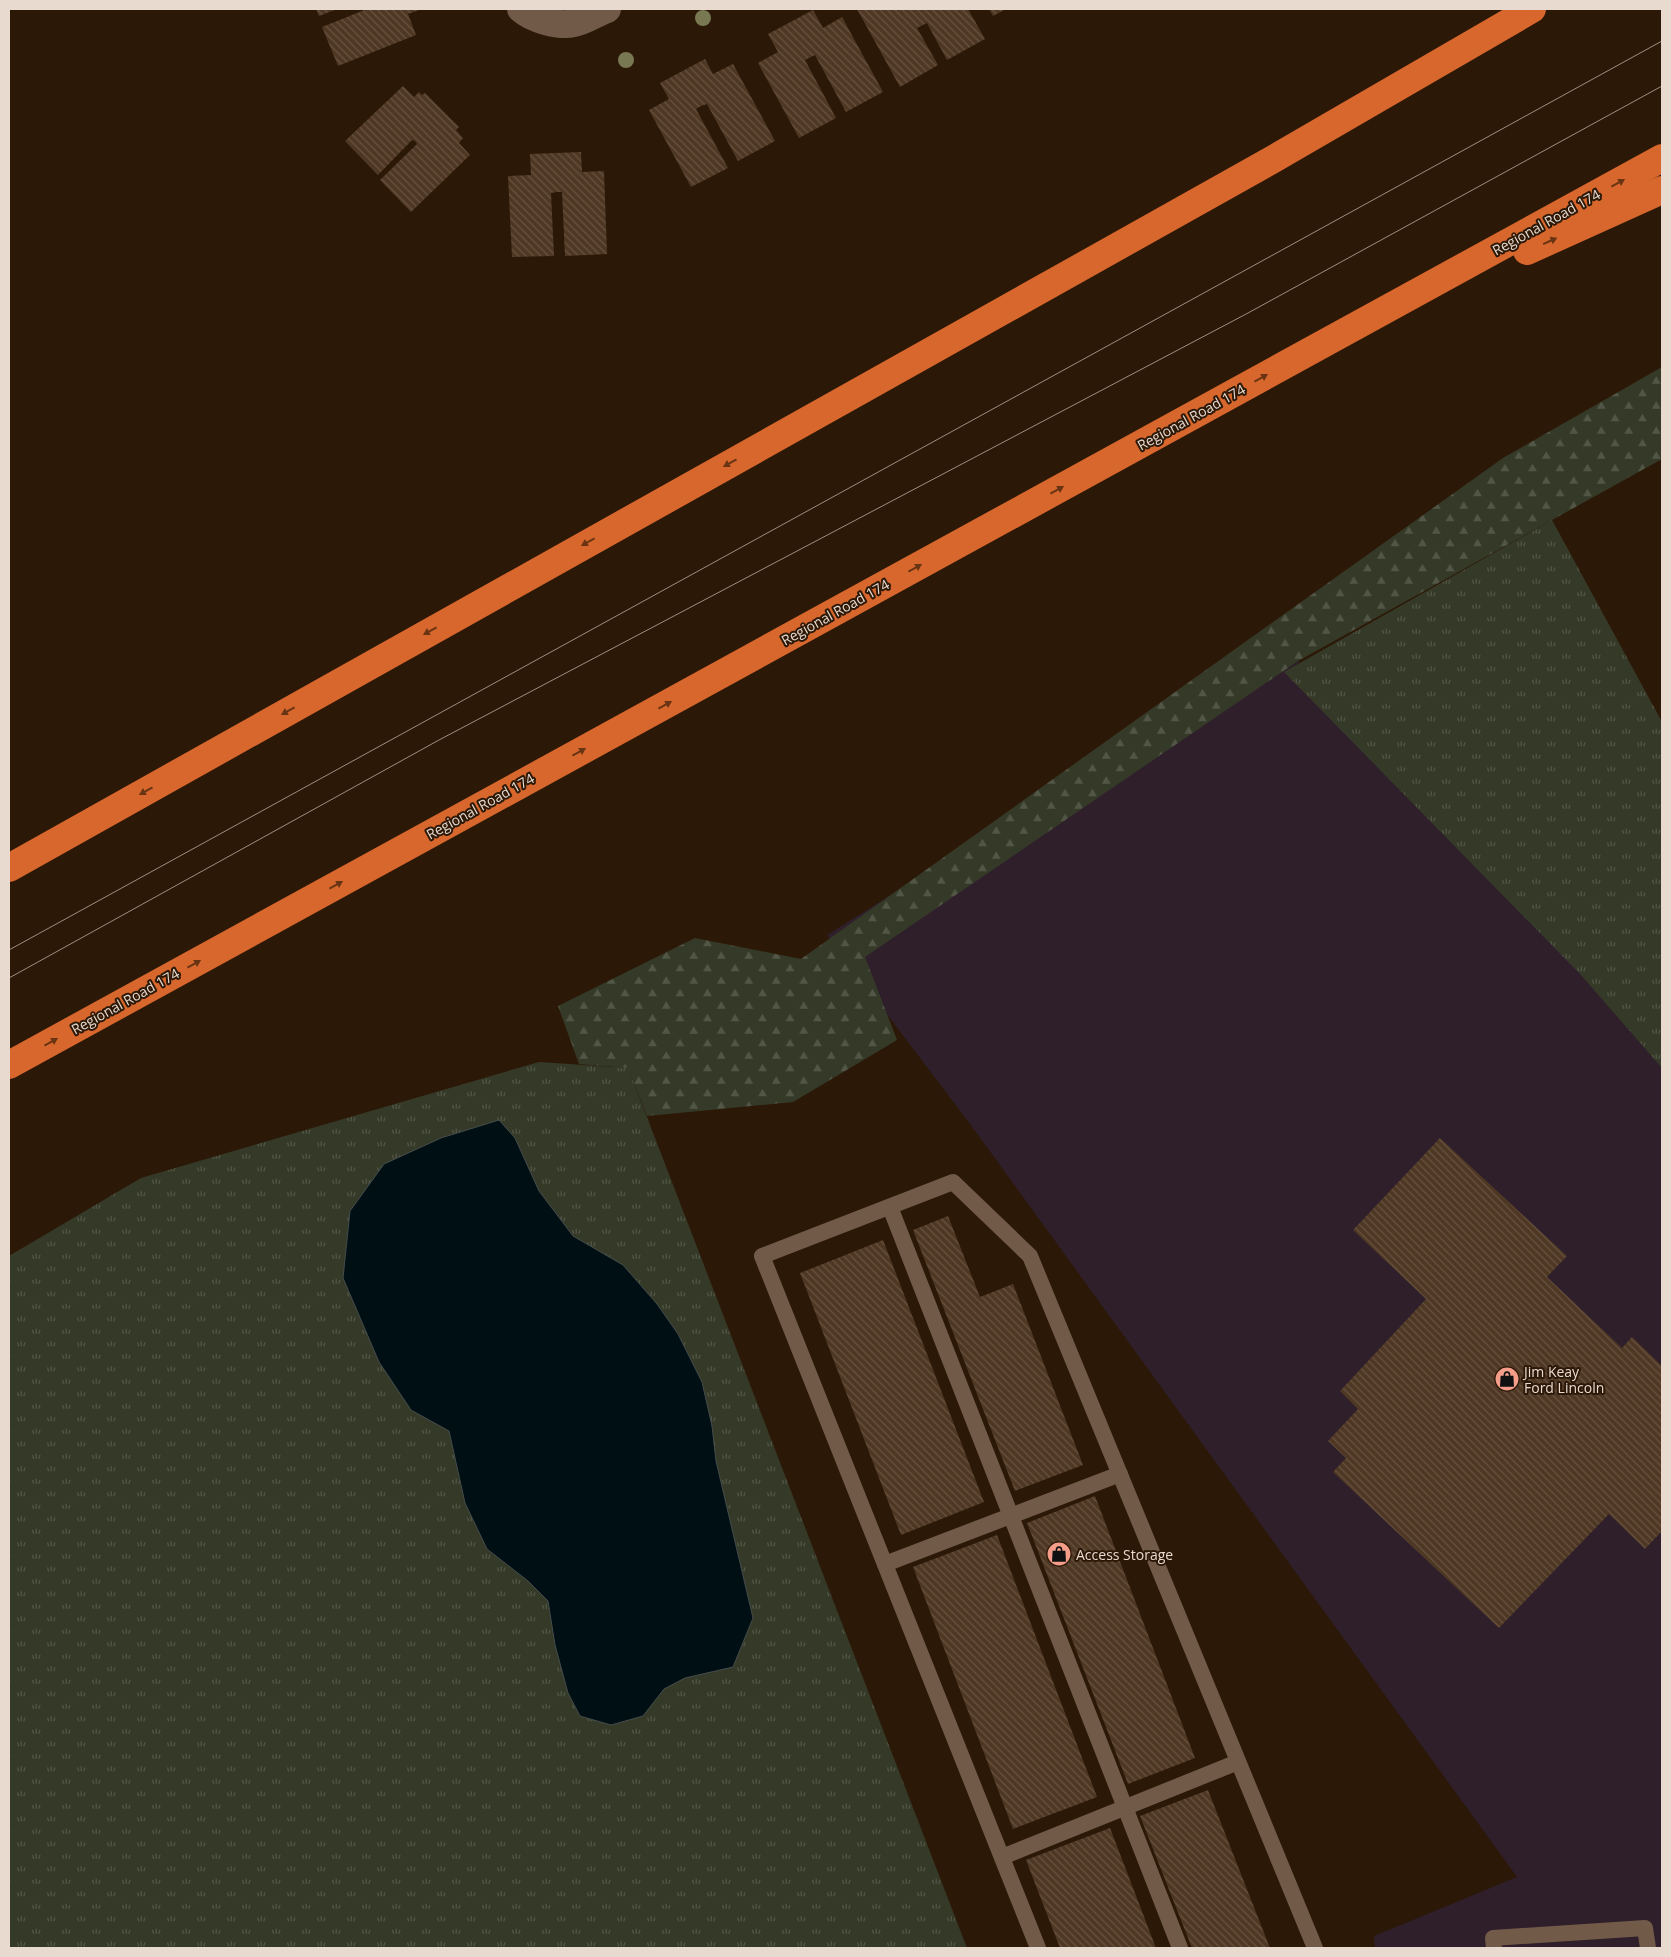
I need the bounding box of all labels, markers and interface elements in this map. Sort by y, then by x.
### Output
one-way arrow [1611,178,1625,187]
street label: Regional Road 174 [1489,184,1603,260]
one-way arrow [1542,237,1557,245]
one-way arrow [1254,374,1269,382]
street label: Regional Road 174 [1134,379,1248,455]
one-way arrow [722,459,737,467]
one-way arrow [1050,486,1065,494]
one-way arrow [581,538,595,547]
one-way arrow [907,564,922,572]
street label: Regional Road 174 [778,574,892,650]
one-way arrow [423,627,436,636]
one-way arrow [658,701,672,709]
one-way arrow [280,707,295,715]
one-way arrow [572,748,586,756]
street label: Regional Road 174 [423,768,537,844]
one-way arrow [140,786,153,795]
one-way arrow [330,881,343,890]
one-way arrow [187,959,201,968]
street label: Regional Road 174 [68,963,182,1039]
one-way arrow [44,1038,59,1046]
place label: Jim Keay Ford Lincoln [1522,1362,1604,1397]
shop icon: Jim Keay Ford Lincoln [1494,1366,1520,1392]
shop icon: Access Storage [1046,1541,1072,1567]
place label: Access Storage [1076,1545,1173,1564]

